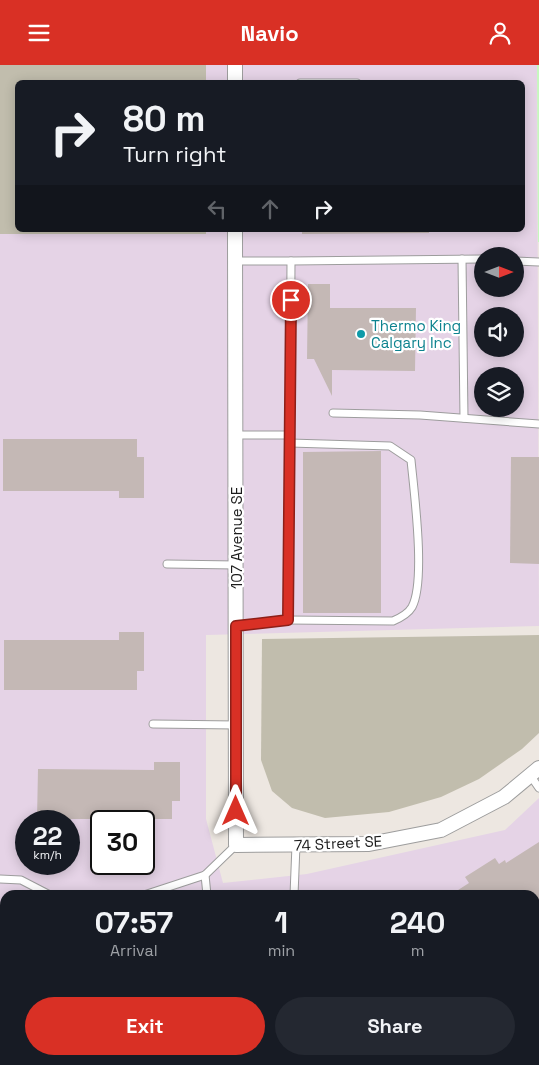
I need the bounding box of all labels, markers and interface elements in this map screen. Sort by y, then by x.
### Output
icon: menu [25,19,53,47]
text: Navio [240,19,299,47]
icon: person [486,19,514,47]
text: 80 m [123,97,205,141]
icon: right [40,100,105,165]
text: Turn right [123,140,226,168]
icon: left [203,195,231,223]
icon: ahead [256,195,284,223]
icon: right [309,195,337,223]
north arrow [474,247,524,297]
map controls [474,247,524,417]
pin [270,279,312,321]
icon: arrive [277,286,305,314]
button: sound [474,307,524,357]
place label: Thermo King Calgary Inc [371,316,461,352]
marker: Thermo King Calgary Inc [355,328,367,340]
button: layers [474,367,524,417]
street label: 107 Avenue SE [227,487,246,589]
position arrow [209,784,261,836]
speed limit sign: 30 [90,810,155,875]
text: 22 [33,820,62,852]
street label: 74 Street SE [293,831,383,855]
text: km/h [33,847,62,863]
text: 07:57 [94,903,173,942]
text: 1 [275,903,288,942]
text: 240 [390,903,446,942]
text: Arrival [110,940,158,961]
text: min [268,940,295,961]
text: m [411,940,424,961]
button: Exit [25,997,265,1055]
button: Share [275,997,515,1055]

